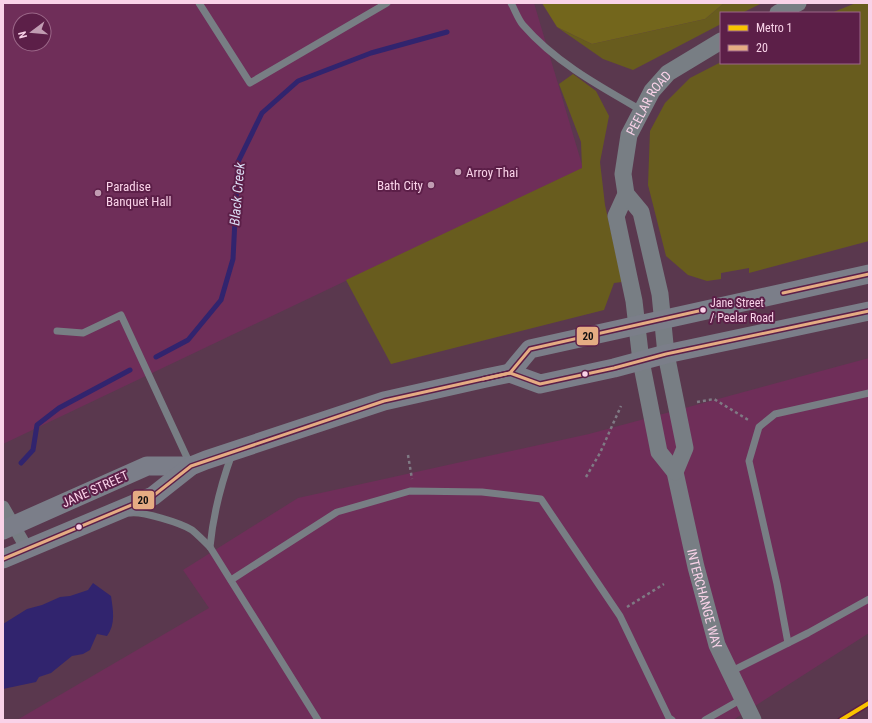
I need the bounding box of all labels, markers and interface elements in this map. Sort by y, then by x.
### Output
north arrow [12,12,52,52]
legend [720,12,860,64]
text: Metro 1 [756,21,792,35]
text: N [16,29,30,40]
text: 20 [756,41,768,55]
street label: PEELAR ROAD [623,68,674,138]
water label: Black Creek [226,161,248,226]
place label: Arroy Thai [466,165,518,180]
marker: Arroy Thai [453,167,463,177]
place label: Bath City [377,178,424,193]
place label: Paradise Banquet Hall [106,179,172,209]
marker: Bath City [426,180,436,190]
marker: Paradise Banquet Hall [93,188,103,198]
place label: Jane Street / Peelar Road [710,296,774,325]
marker: Jane Street / Peelar Road [698,305,708,315]
line badge: 20 [576,326,599,346]
text: 20 [582,330,594,343]
unlabelled marker [580,369,590,379]
street label: JANE STREET [59,468,131,510]
line badge: 20 [132,490,155,510]
text: 20 [137,494,149,507]
unlabelled marker [74,522,84,532]
street label: INTERCHANGE WAY [685,547,725,652]

